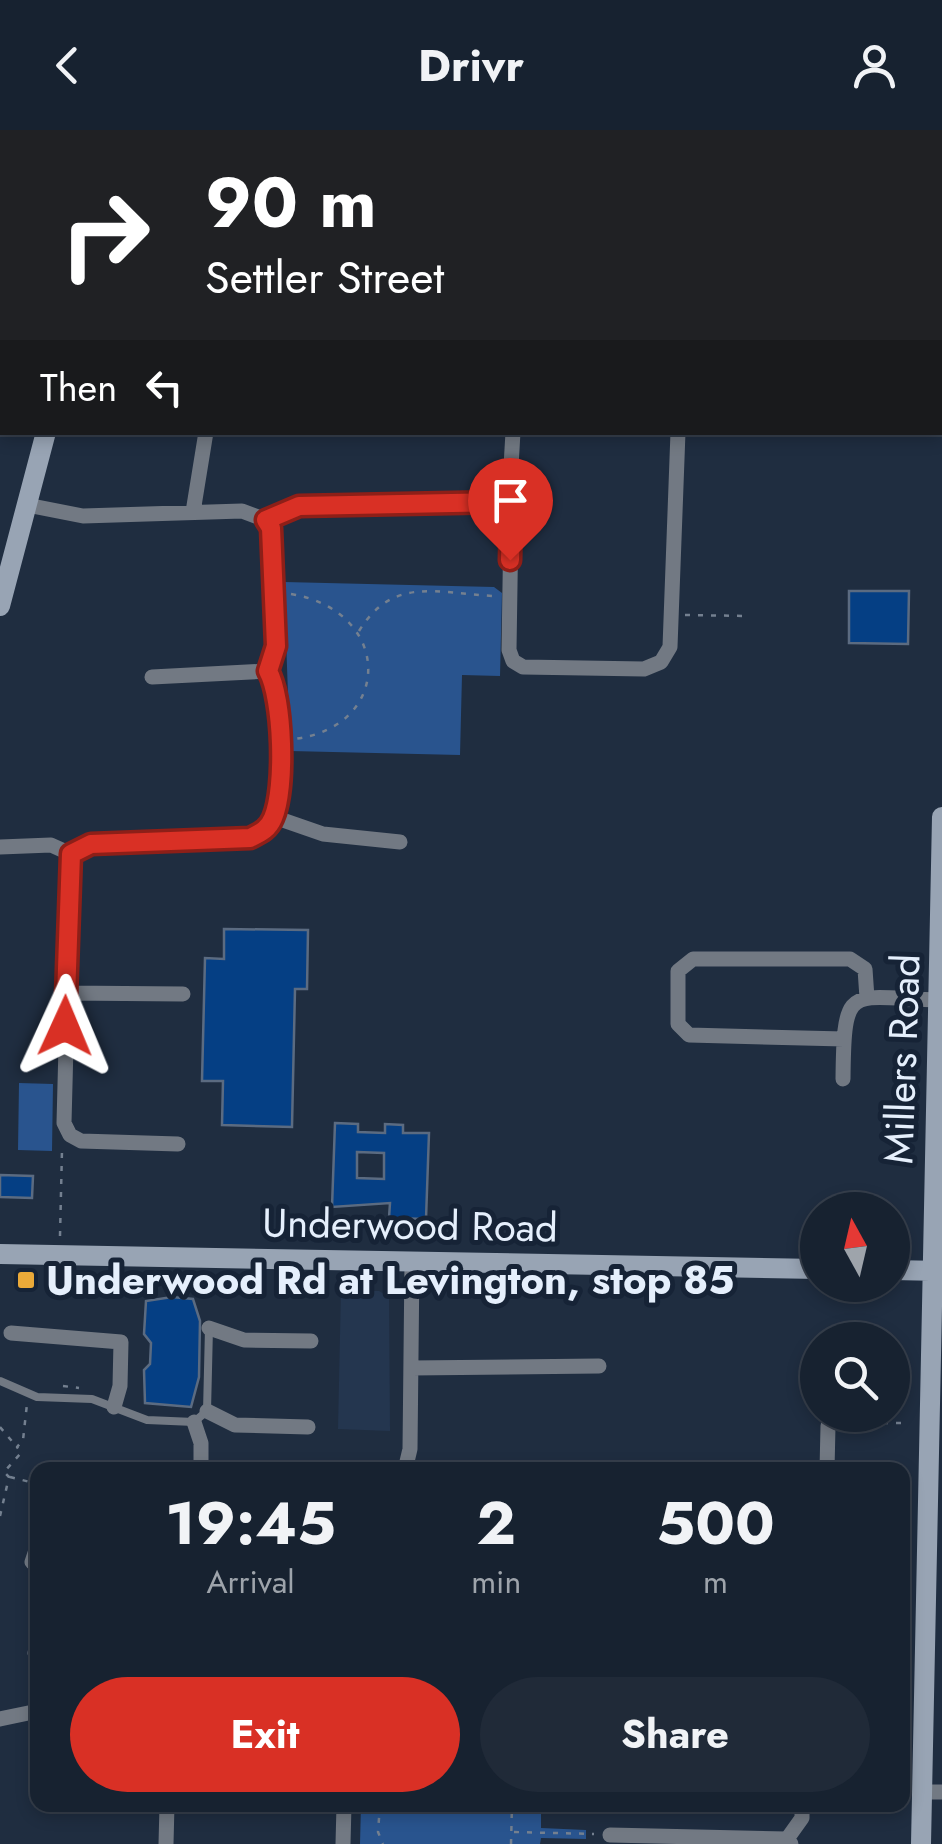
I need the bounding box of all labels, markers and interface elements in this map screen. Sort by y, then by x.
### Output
text: Drivr [418,33,524,98]
icon: back [40,38,95,93]
icon: person [847,38,902,93]
text: 90 m [205,152,377,253]
icon: right [40,170,170,300]
text: Settler Street [205,245,444,310]
text: Then [40,360,117,415]
icon: left [137,360,192,415]
pin [468,458,553,561]
icon: arrive [483,473,538,528]
street label: Millers Road [869,953,935,1165]
position arrow [13,974,117,1078]
north arrow [800,1192,910,1302]
map controls [800,1192,910,1432]
street label: Underwood Road [262,1193,558,1257]
place label: Underwood Rd at Levington, stop 85 [46,1251,734,1309]
marker: Underwood Rd at Levington, stop 85 [15,1269,37,1291]
button: search [800,1322,910,1432]
text: 19:45 [165,1480,336,1567]
text: 2 [477,1480,516,1567]
text: 500 [657,1480,775,1567]
text: Arrival [206,1559,295,1605]
text: min [471,1559,521,1605]
text: m [703,1559,728,1605]
button: Exit [70,1677,460,1792]
button: Share [480,1677,870,1792]

